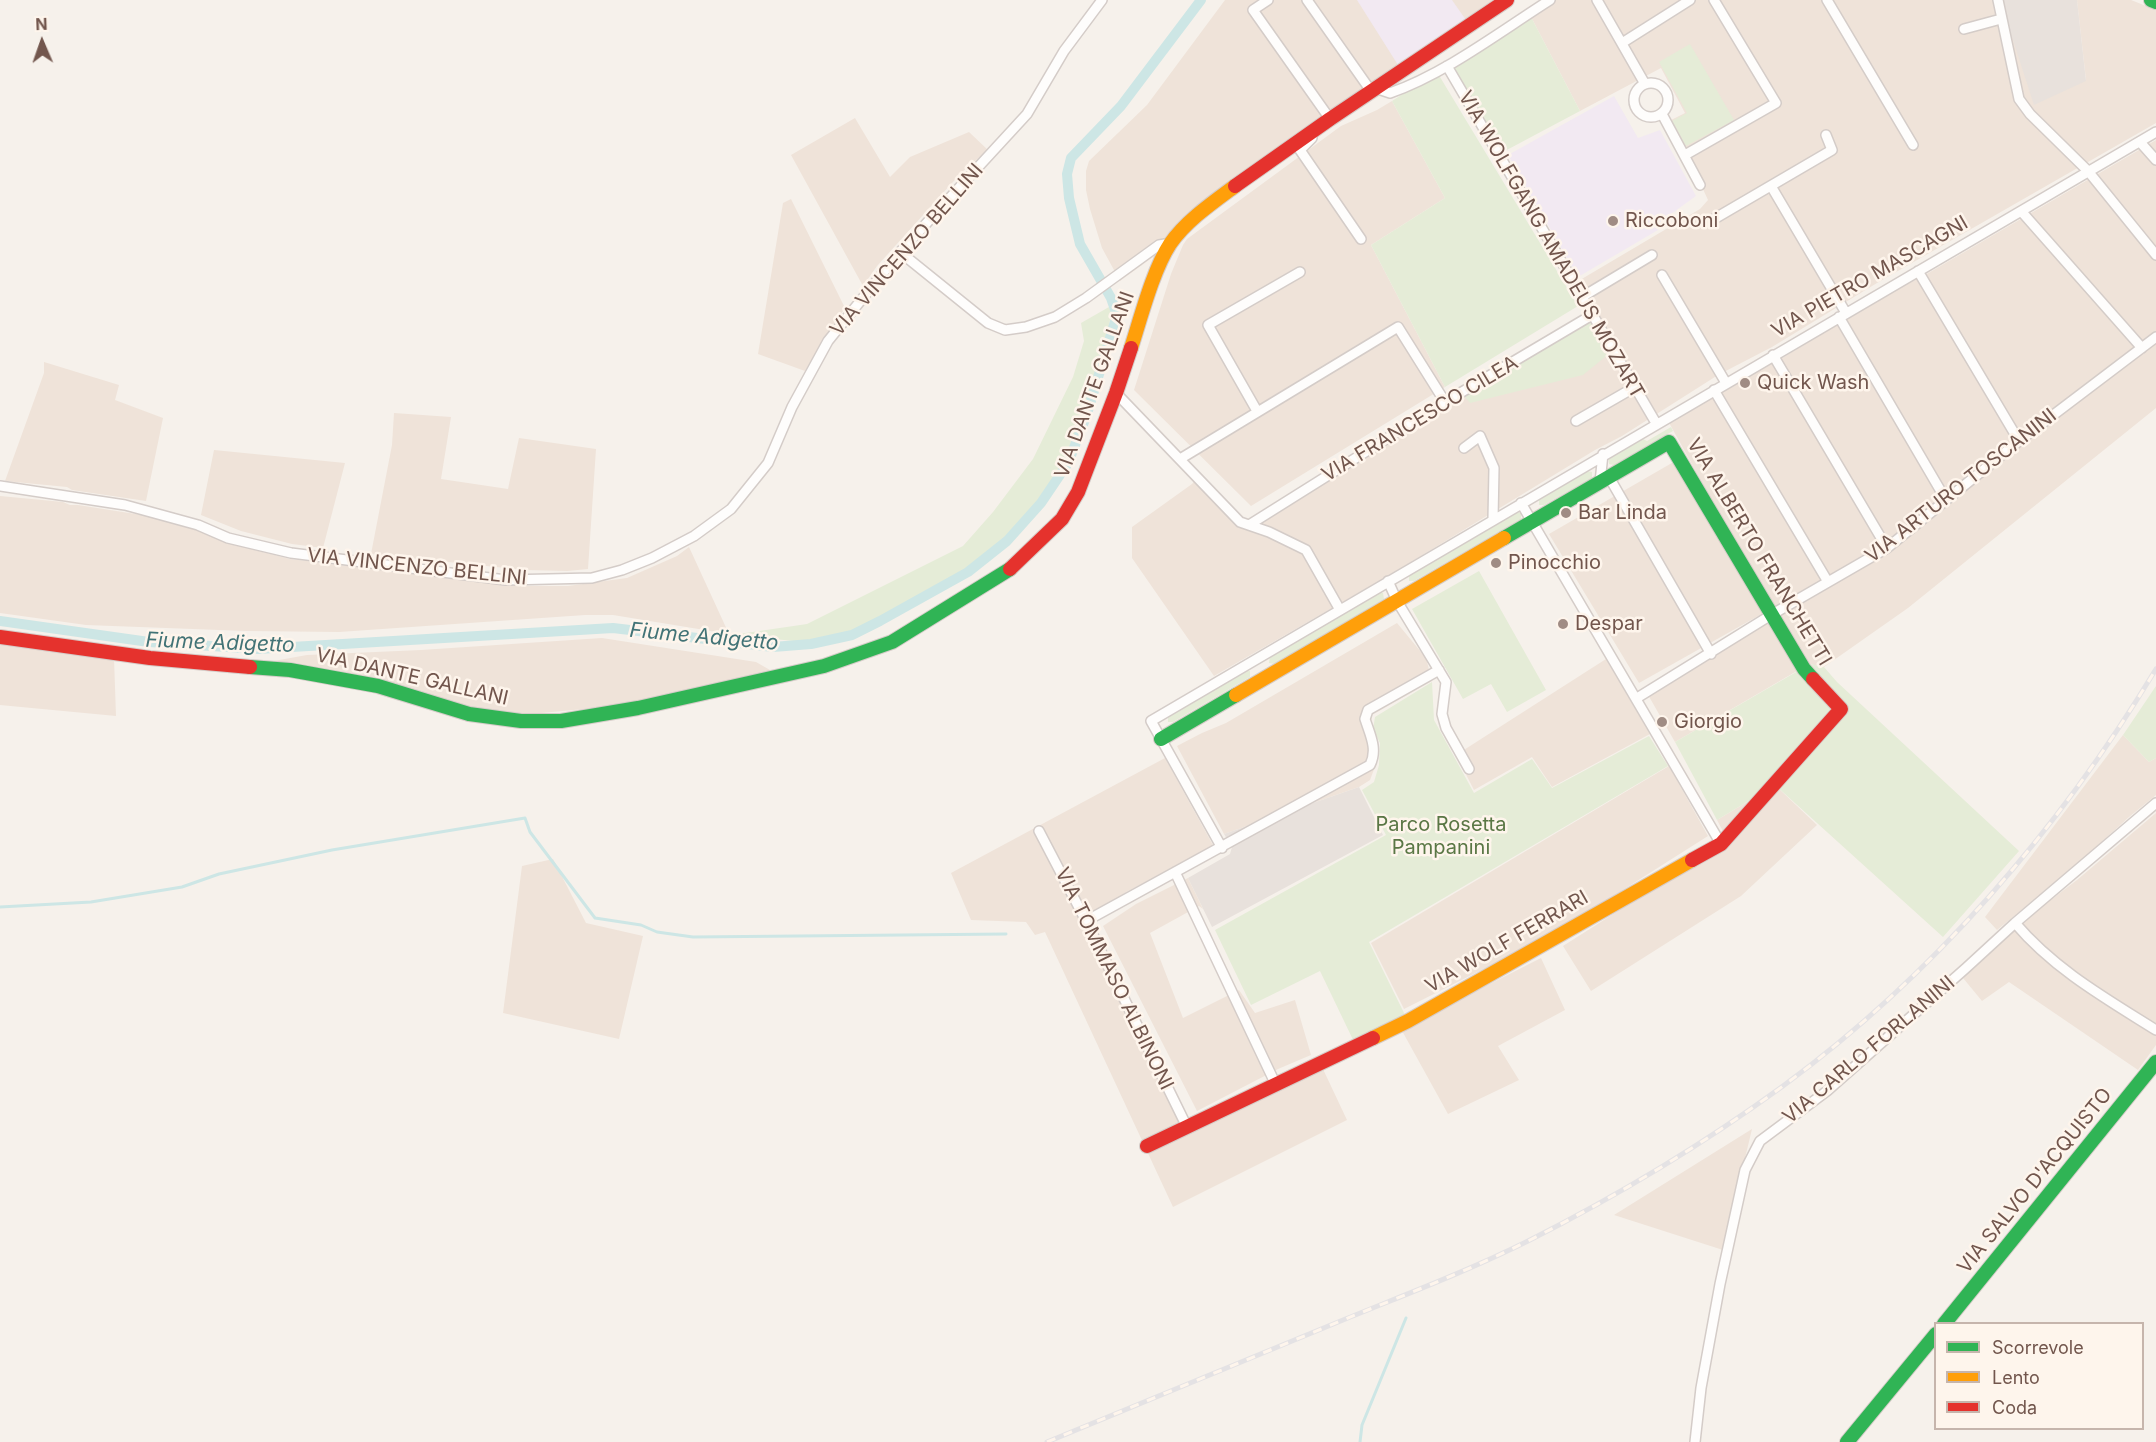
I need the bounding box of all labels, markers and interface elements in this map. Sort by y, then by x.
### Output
north arrow [12,12,72,72]
text: N [35,14,48,34]
street label: VIA WOLFGANG AMADEUS MOZART [1453,87,1649,403]
street label: VIA VINCENZO BELLINI [825,159,989,341]
place label: Riccoboni [1625,209,1718,233]
street label: VIA PIETRO MASCAGNI [1768,211,1972,343]
marker: Riccoboni [1606,214,1620,228]
street label: VIA DANTE GALLANI [1050,288,1140,482]
street label: VIA FRANCESCO CILEA [1318,351,1522,487]
place label: Quick Wash [1757,371,1869,395]
marker: Quick Wash [1738,376,1752,390]
street label: VIA ARTURO TOSCANINI [1861,404,2061,568]
street label: VIA ALBERTO FRANCHETTI [1681,434,1837,670]
place label: Bar Linda [1578,501,1667,525]
marker: Bar Linda [1559,506,1573,520]
street label: VIA VINCENZO BELLINI [306,544,528,590]
place label: Pinocchio [1508,551,1601,575]
marker: Pinocchio [1489,556,1503,570]
place label: Despar [1575,612,1643,636]
marker: Despar [1556,617,1570,631]
water label: Fiume Adigetto [628,618,780,656]
water label: Fiume Adigetto [145,628,295,658]
street label: VIA DANTE GALLANI [313,643,511,711]
place label: Giorgio [1674,710,1742,734]
marker: Giorgio [1655,715,1669,729]
park label: Parco Rosetta Pampanini [1376,813,1506,860]
street label: VIA TOMMASO ALBINONI [1050,864,1178,1094]
street label: VIA WOLF FERRARI [1421,886,1593,998]
street label: VIA CARLO FORLANINI [1778,971,1960,1129]
street label: VIA SALVO D'ACQUISTO [1953,1083,2117,1279]
legend [1934,1322,2144,1430]
text: Scorrevole [1992,1337,2084,1358]
text: Lento [1992,1367,2040,1388]
text: Coda [1992,1397,2037,1418]

